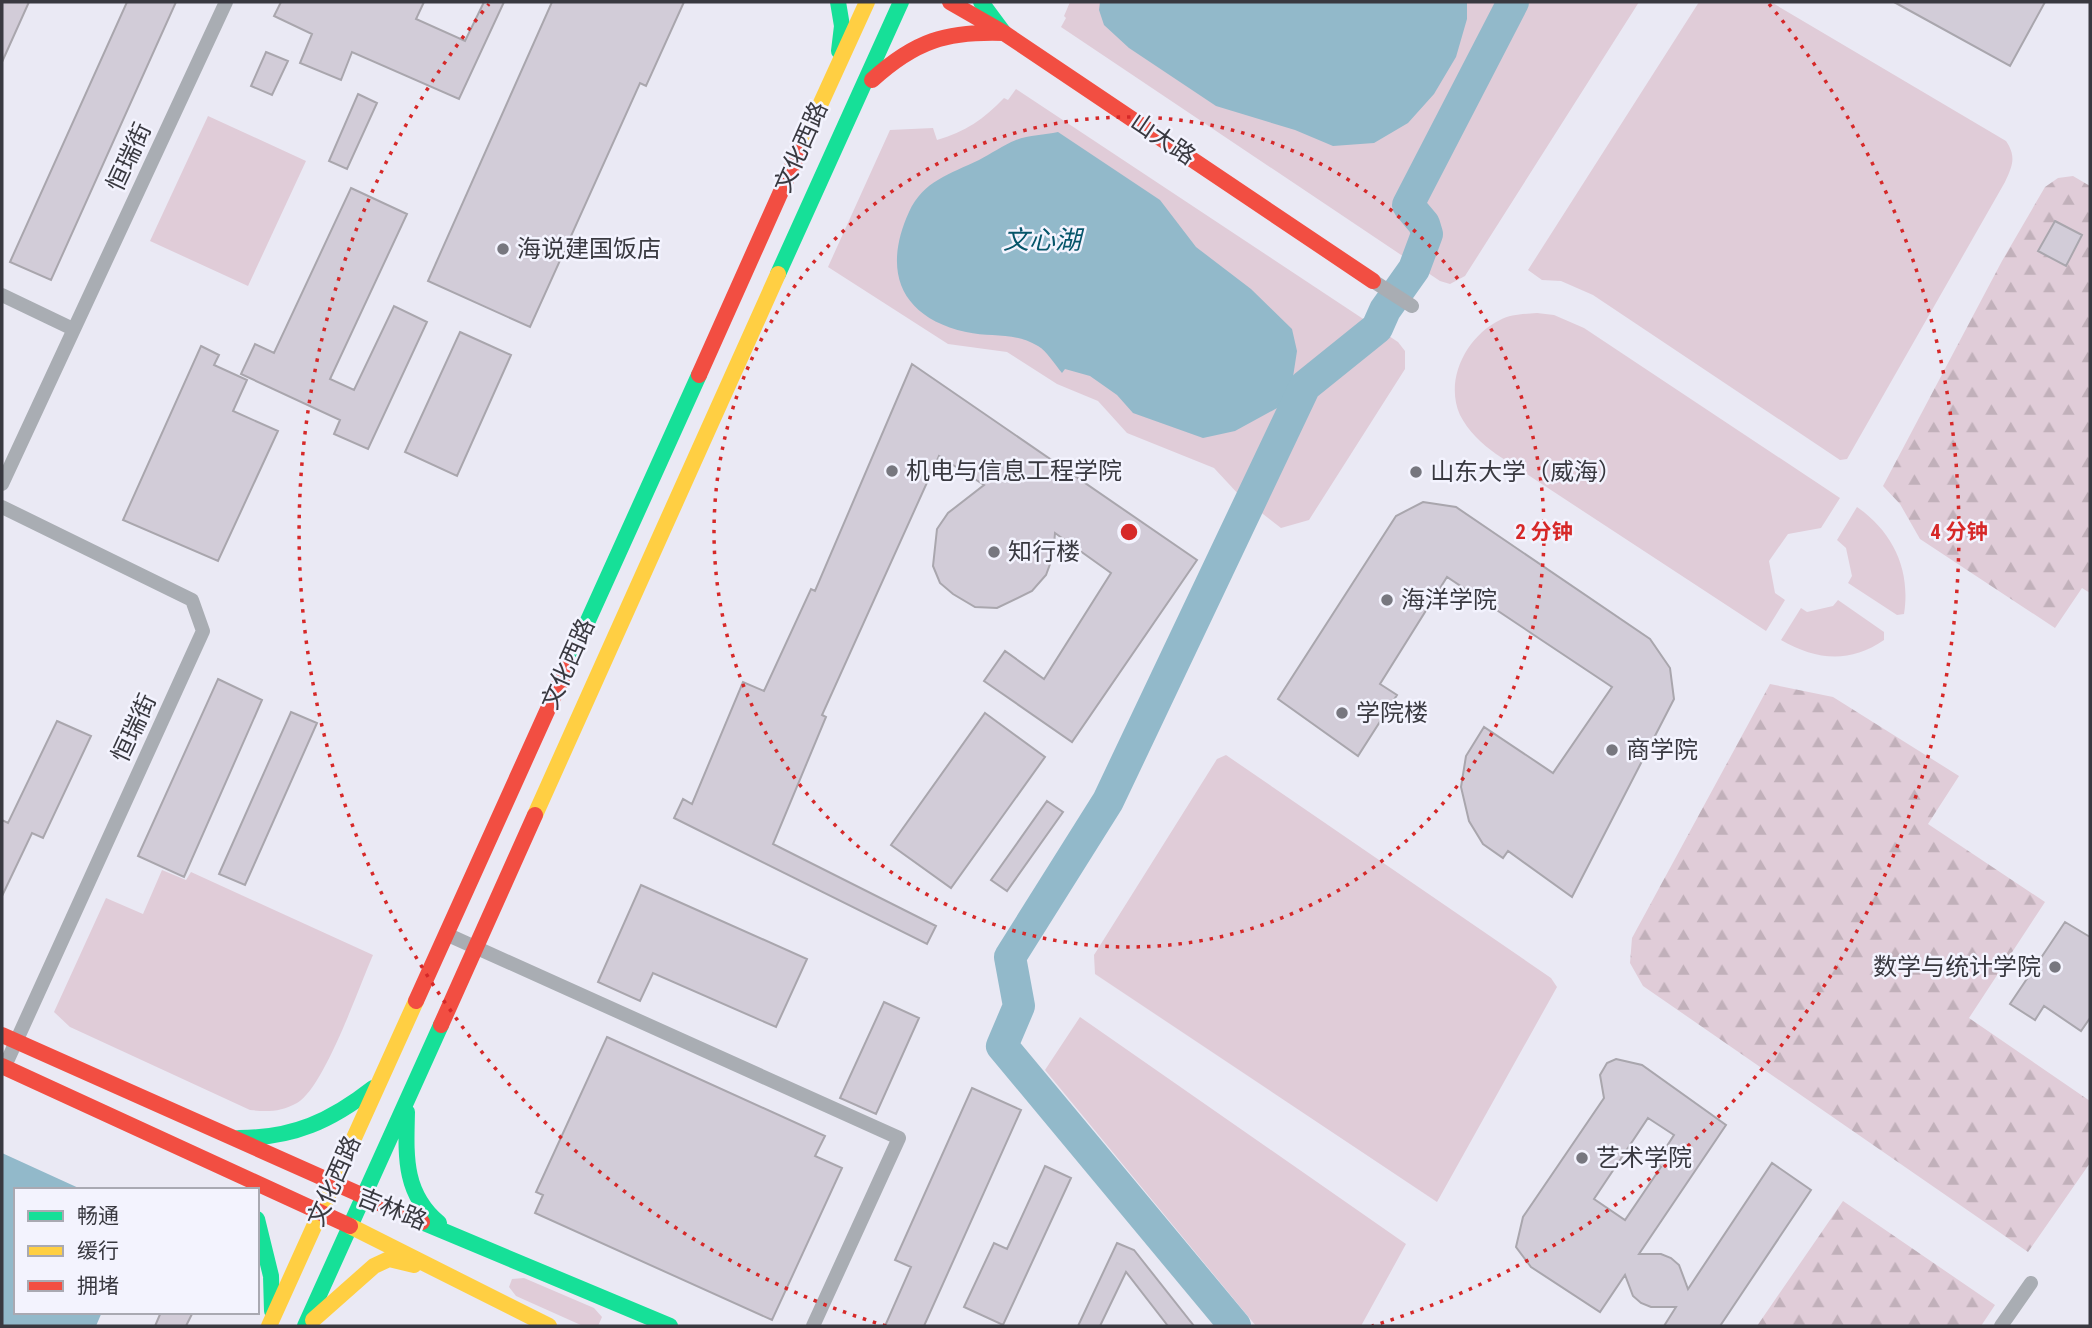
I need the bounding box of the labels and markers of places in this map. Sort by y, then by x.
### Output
place label: 海说建国饭店 [517,235,661,263]
marker: 海说建国饭店 [495,241,511,257]
place label: 机电与信息工程学院 [906,457,1122,485]
place label: 山东大学（威海） [1430,458,1622,486]
marker: 机电与信息工程学院 [884,463,900,479]
marker: 山东大学（威海） [1408,464,1424,480]
centre of rings [1117,520,1141,544]
place label: 知行楼 [1008,538,1080,566]
marker: 知行楼 [986,544,1002,560]
place label: 海洋学院 [1401,586,1497,614]
marker: 海洋学院 [1379,592,1395,608]
place label: 学院楼 [1356,699,1428,727]
marker: 学院楼 [1334,705,1350,721]
place label: 商学院 [1626,736,1698,764]
marker: 商学院 [1604,742,1620,758]
place label: 数学与统计学院 [1873,953,2041,981]
marker: 数学与统计学院 [2047,959,2063,975]
place label: 艺术学院 [1596,1144,1692,1172]
marker: 艺术学院 [1574,1150,1590,1166]

